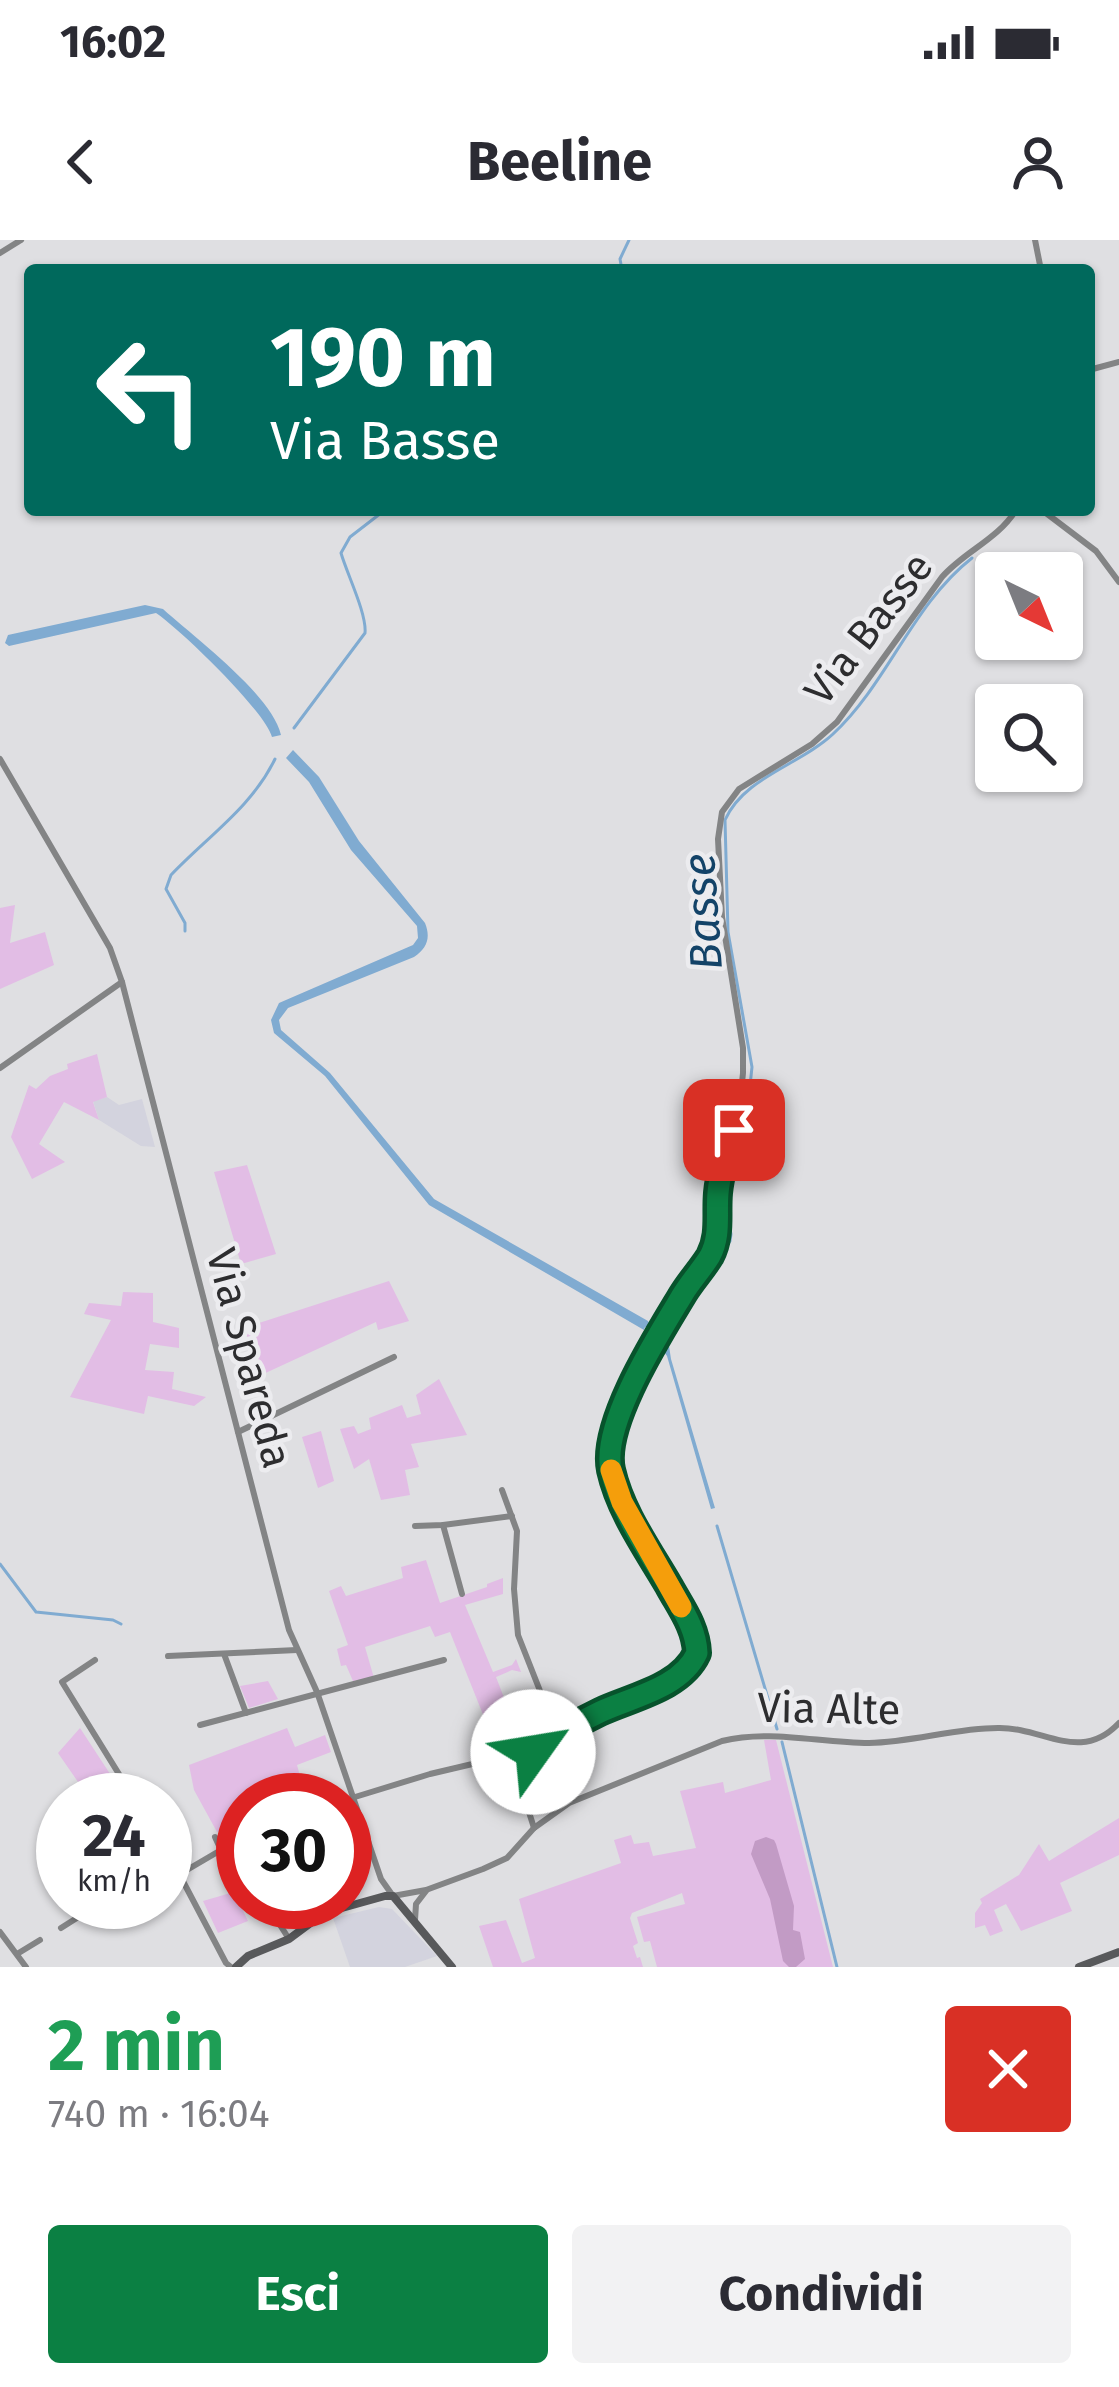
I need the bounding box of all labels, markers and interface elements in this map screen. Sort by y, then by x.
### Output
text: 16:02 [60,15,166,69]
icon: back [48,129,114,195]
icon: person [1005,129,1071,195]
text: Beeline [467,130,652,194]
text: 190 m [270,307,496,408]
icon: left [72,312,228,468]
text: Via Basse [270,409,500,473]
street label: Via Basse [794,543,944,714]
north arrow [975,552,1083,660]
map controls [975,552,1083,792]
button: search [975,684,1083,792]
water label: Basse [672,852,734,972]
pin [683,1079,785,1181]
icon: arrive [701,1097,767,1163]
street label: Via Spareda [196,1243,302,1474]
street label: Via Alte [757,1683,901,1735]
position arrow [470,1689,596,1815]
speed limit sign: 30 [216,1773,372,1929]
text: 24 [82,1800,146,1872]
text: km/h [77,1863,151,1899]
text: 2 min [48,2003,225,2089]
button: close [945,2006,1071,2132]
text: 740 m · 16:04 [48,2091,270,2137]
button: Esci [48,2225,548,2363]
button: Condividi [572,2225,1071,2363]

